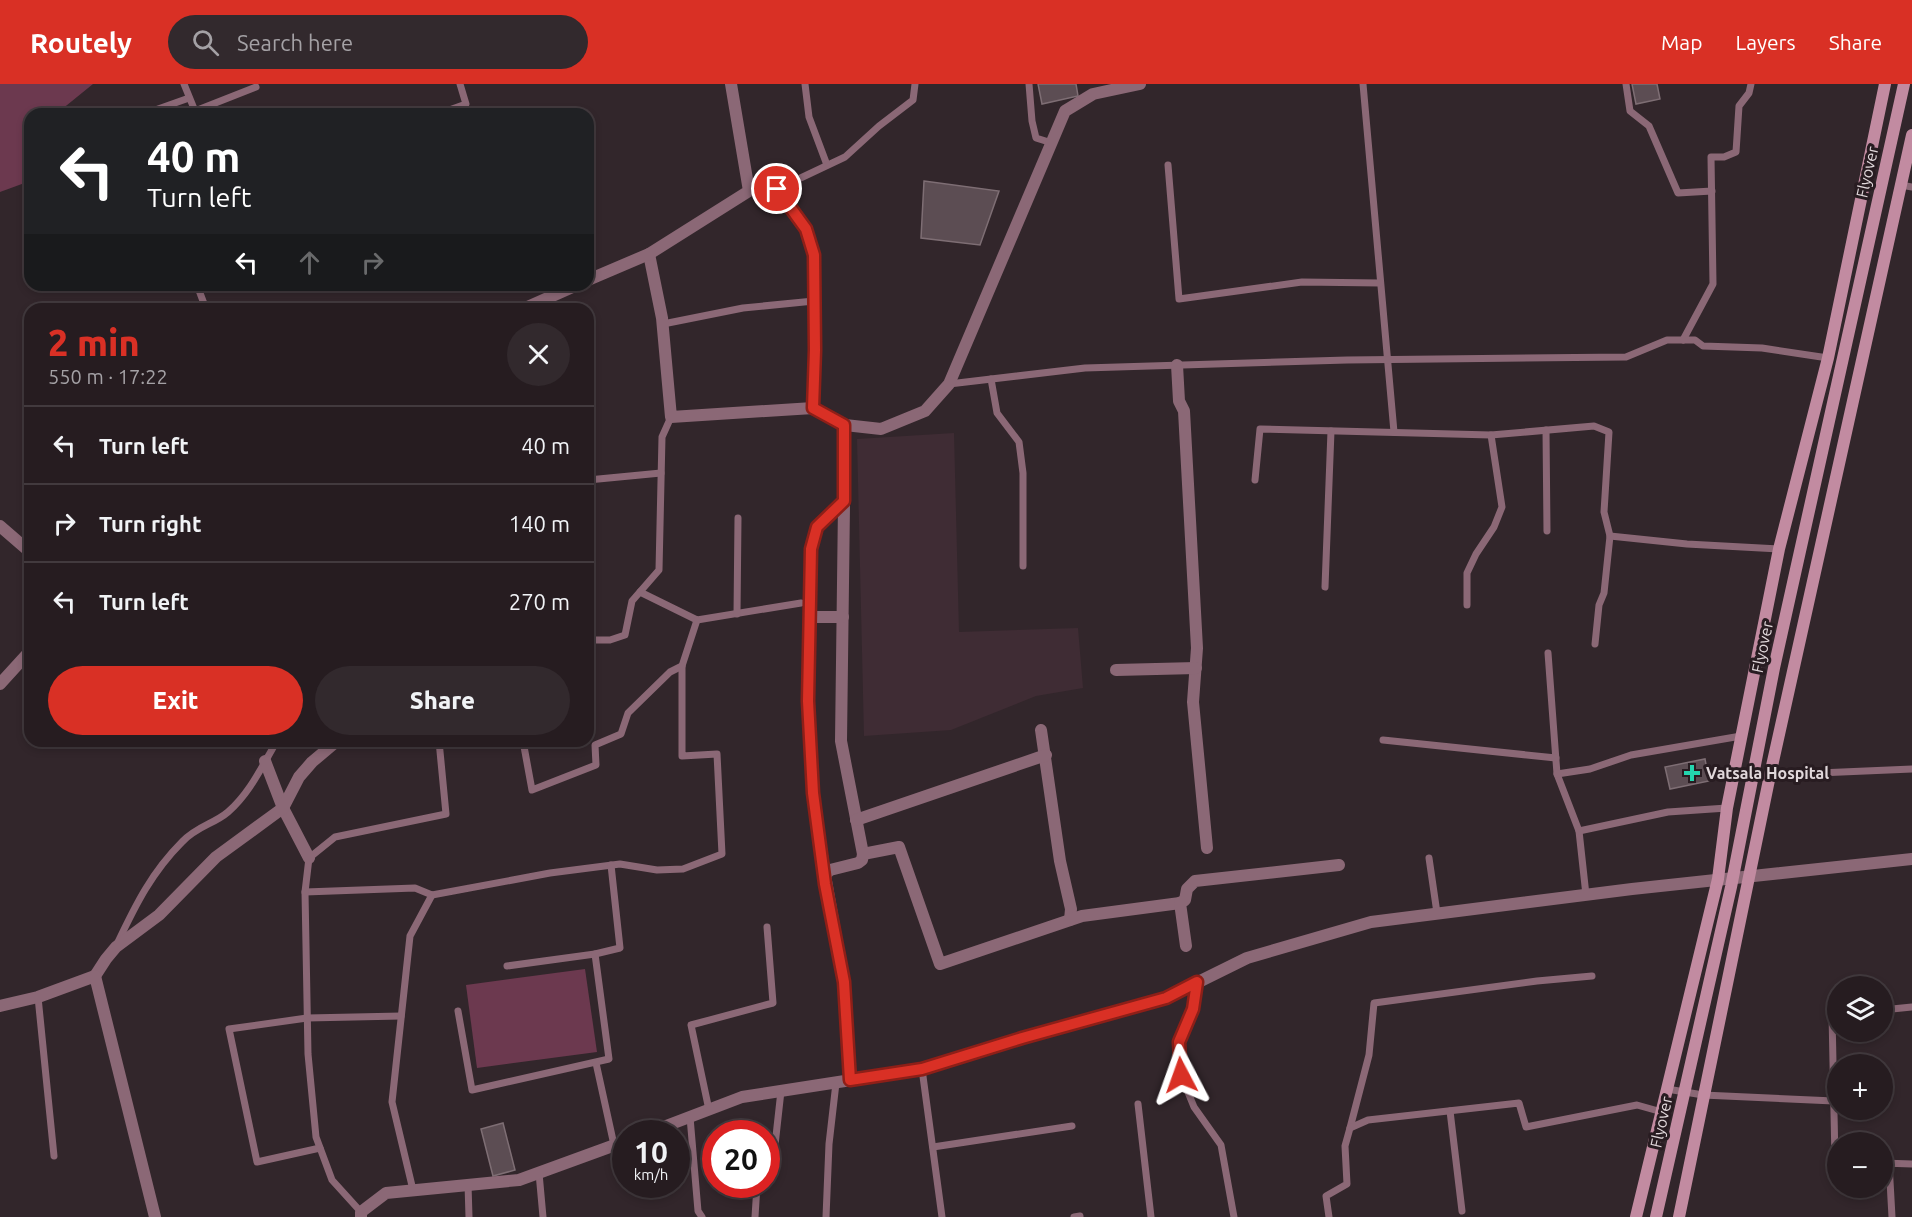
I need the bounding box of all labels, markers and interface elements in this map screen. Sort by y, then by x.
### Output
search box [168,15,588,69]
icon: search [189,26,222,59]
text: Routely [30,27,132,58]
text: Search here [237,30,353,55]
text: Map [1661,30,1702,54]
text: Layers [1735,30,1796,54]
text: Share [1829,30,1882,54]
icon: left [48,132,126,210]
text: 40 m [147,133,241,180]
street label: Flyover [1852,145,1882,199]
pin [751,163,802,214]
icon: arrive [760,172,793,205]
text: Turn left [147,182,251,212]
icon: left [230,246,263,279]
icon: ahead [293,246,326,279]
icon: right [356,246,389,279]
text: 2 min [48,322,140,363]
button: close [507,323,570,386]
text: 550 m · 17:22 [48,365,168,388]
icon: left [48,429,81,462]
text: Turn left [99,433,189,458]
text: 40 m [521,433,570,458]
icon: right [48,507,81,540]
text: Turn right [99,511,201,536]
text: 140 m [509,511,570,536]
icon: left [48,585,81,618]
text: Turn left [99,589,189,614]
text: 270 m [509,589,570,614]
street label: Flyover [1748,620,1776,674]
button: Exit [48,666,303,735]
button: Share [315,666,570,735]
marker: Vatsala Hospital [1683,764,1701,782]
place label: Vatsala Hospital [1706,764,1829,782]
map controls [1827,976,1893,1198]
button: layers [1827,976,1893,1042]
position arrow [1149,1043,1213,1107]
button: + [1827,1054,1893,1120]
street label: Flyover [1646,1095,1676,1149]
speed limit sign: 20 [702,1120,780,1198]
button: − [1827,1132,1893,1198]
text: 10 [634,1135,668,1169]
text: km/h [634,1166,668,1183]

